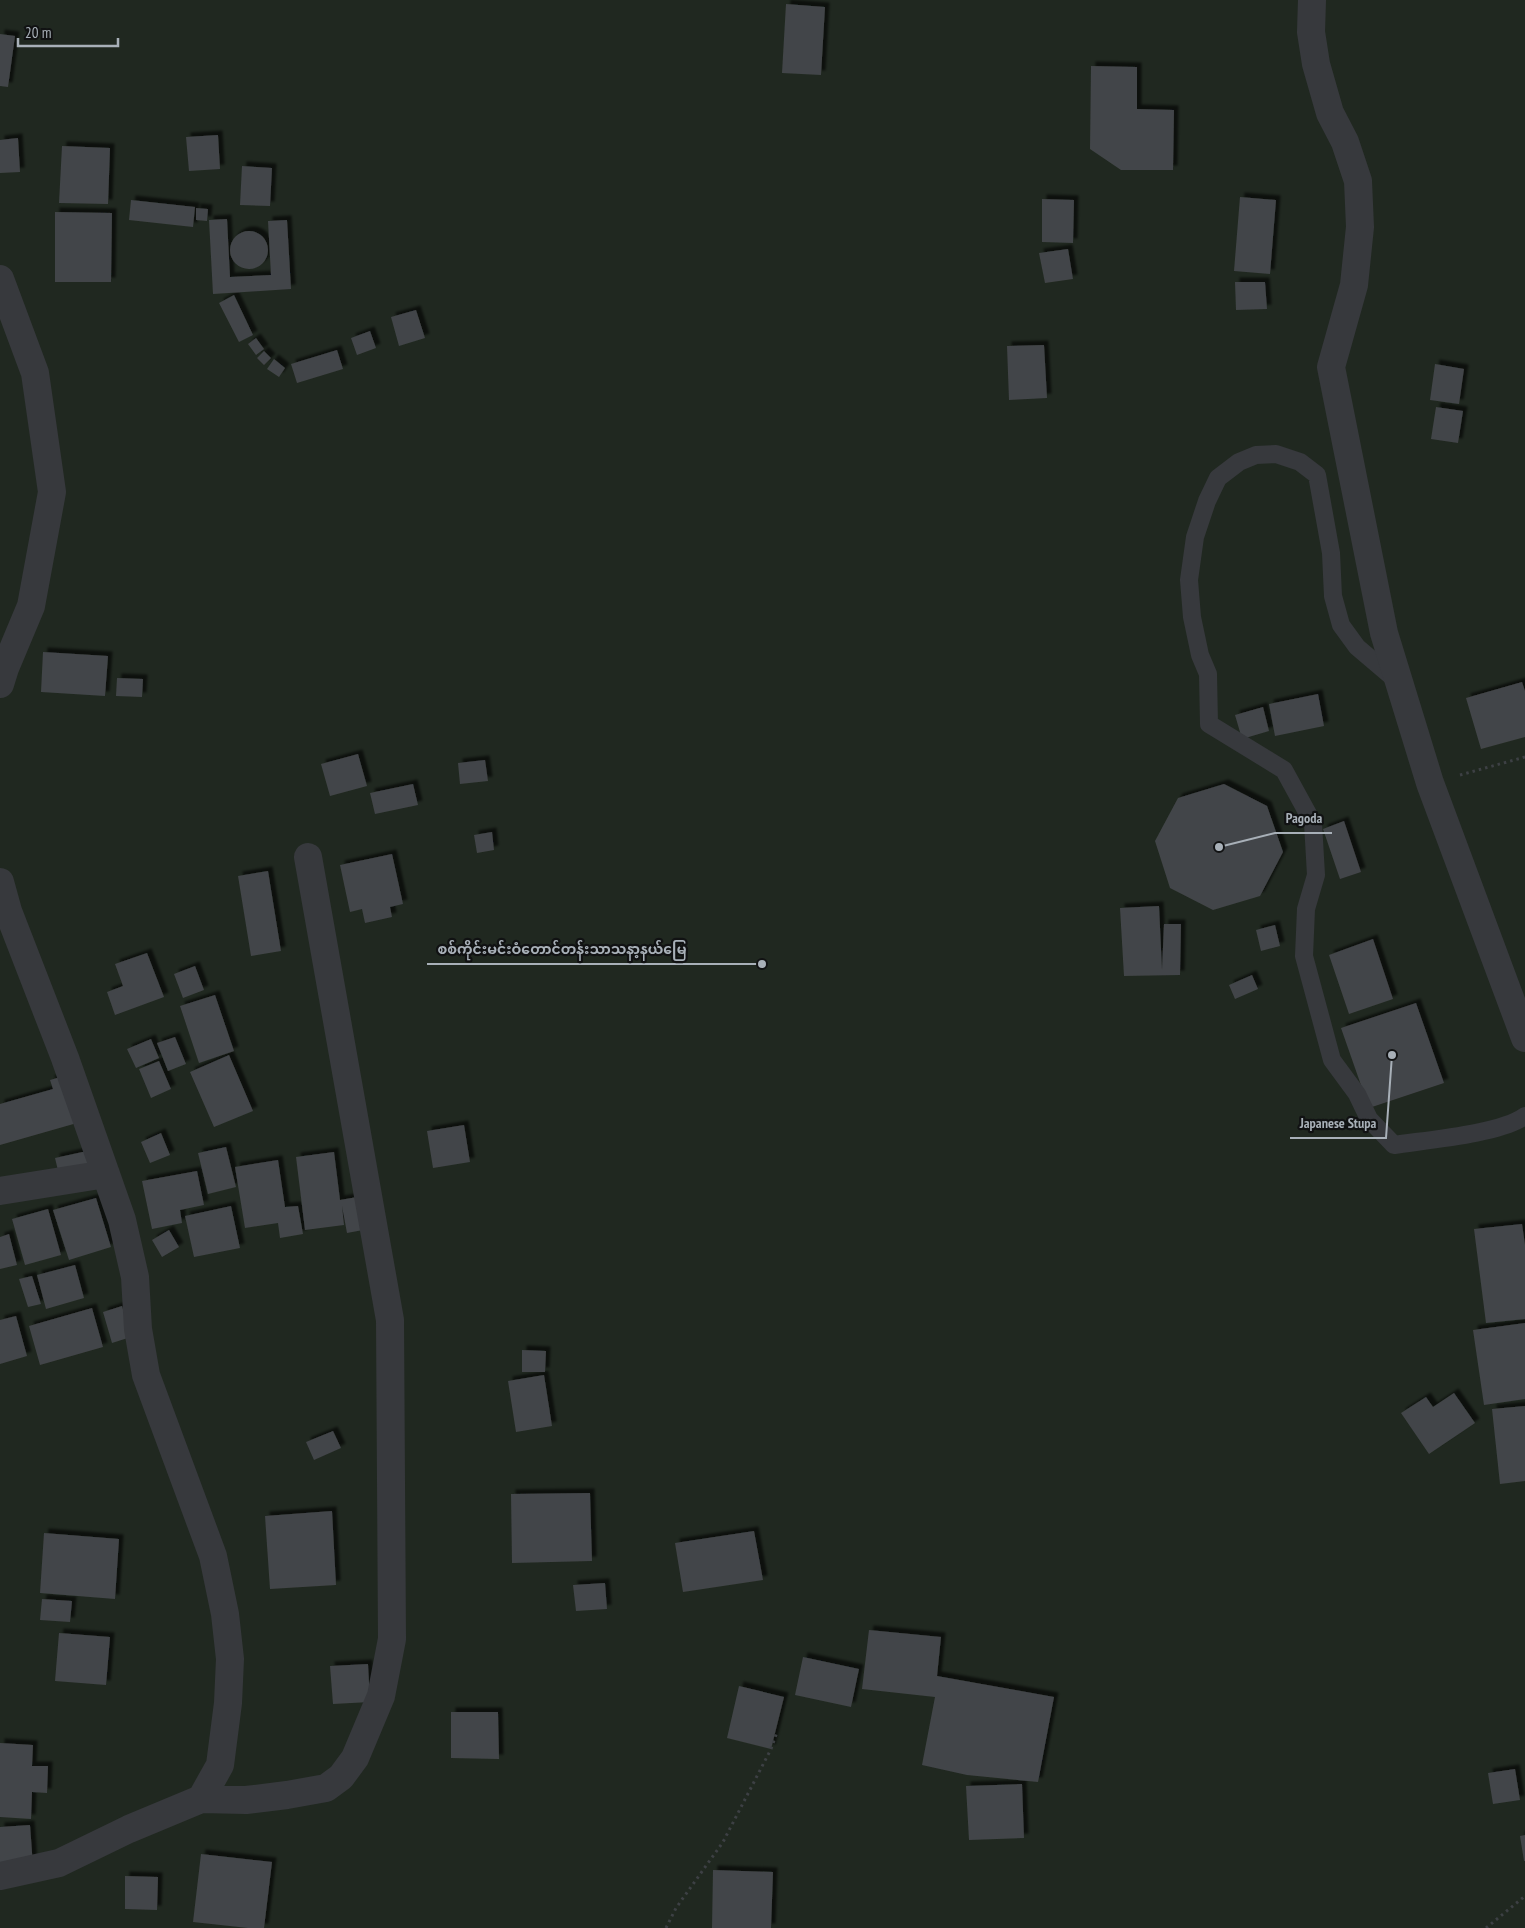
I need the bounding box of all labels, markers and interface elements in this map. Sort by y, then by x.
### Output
scale bar [18,15,118,47]
text: 20 m [25,23,51,42]
callout: Pagoda [1275,804,1332,833]
text: Pagoda [1286,809,1323,827]
callout: စစ်ကိုင်းမင်းဝံတောင်တန်းသာသနာ့နယ်မြေ [427,935,696,964]
text: စစ်ကိုင်းမင်းဝံတောင်တန်းသာသနာ့နယ်မြေ [437,939,687,961]
callout: Japanese Stupa [1290,1109,1386,1138]
text: Japanese Stupa [1299,1114,1376,1132]

